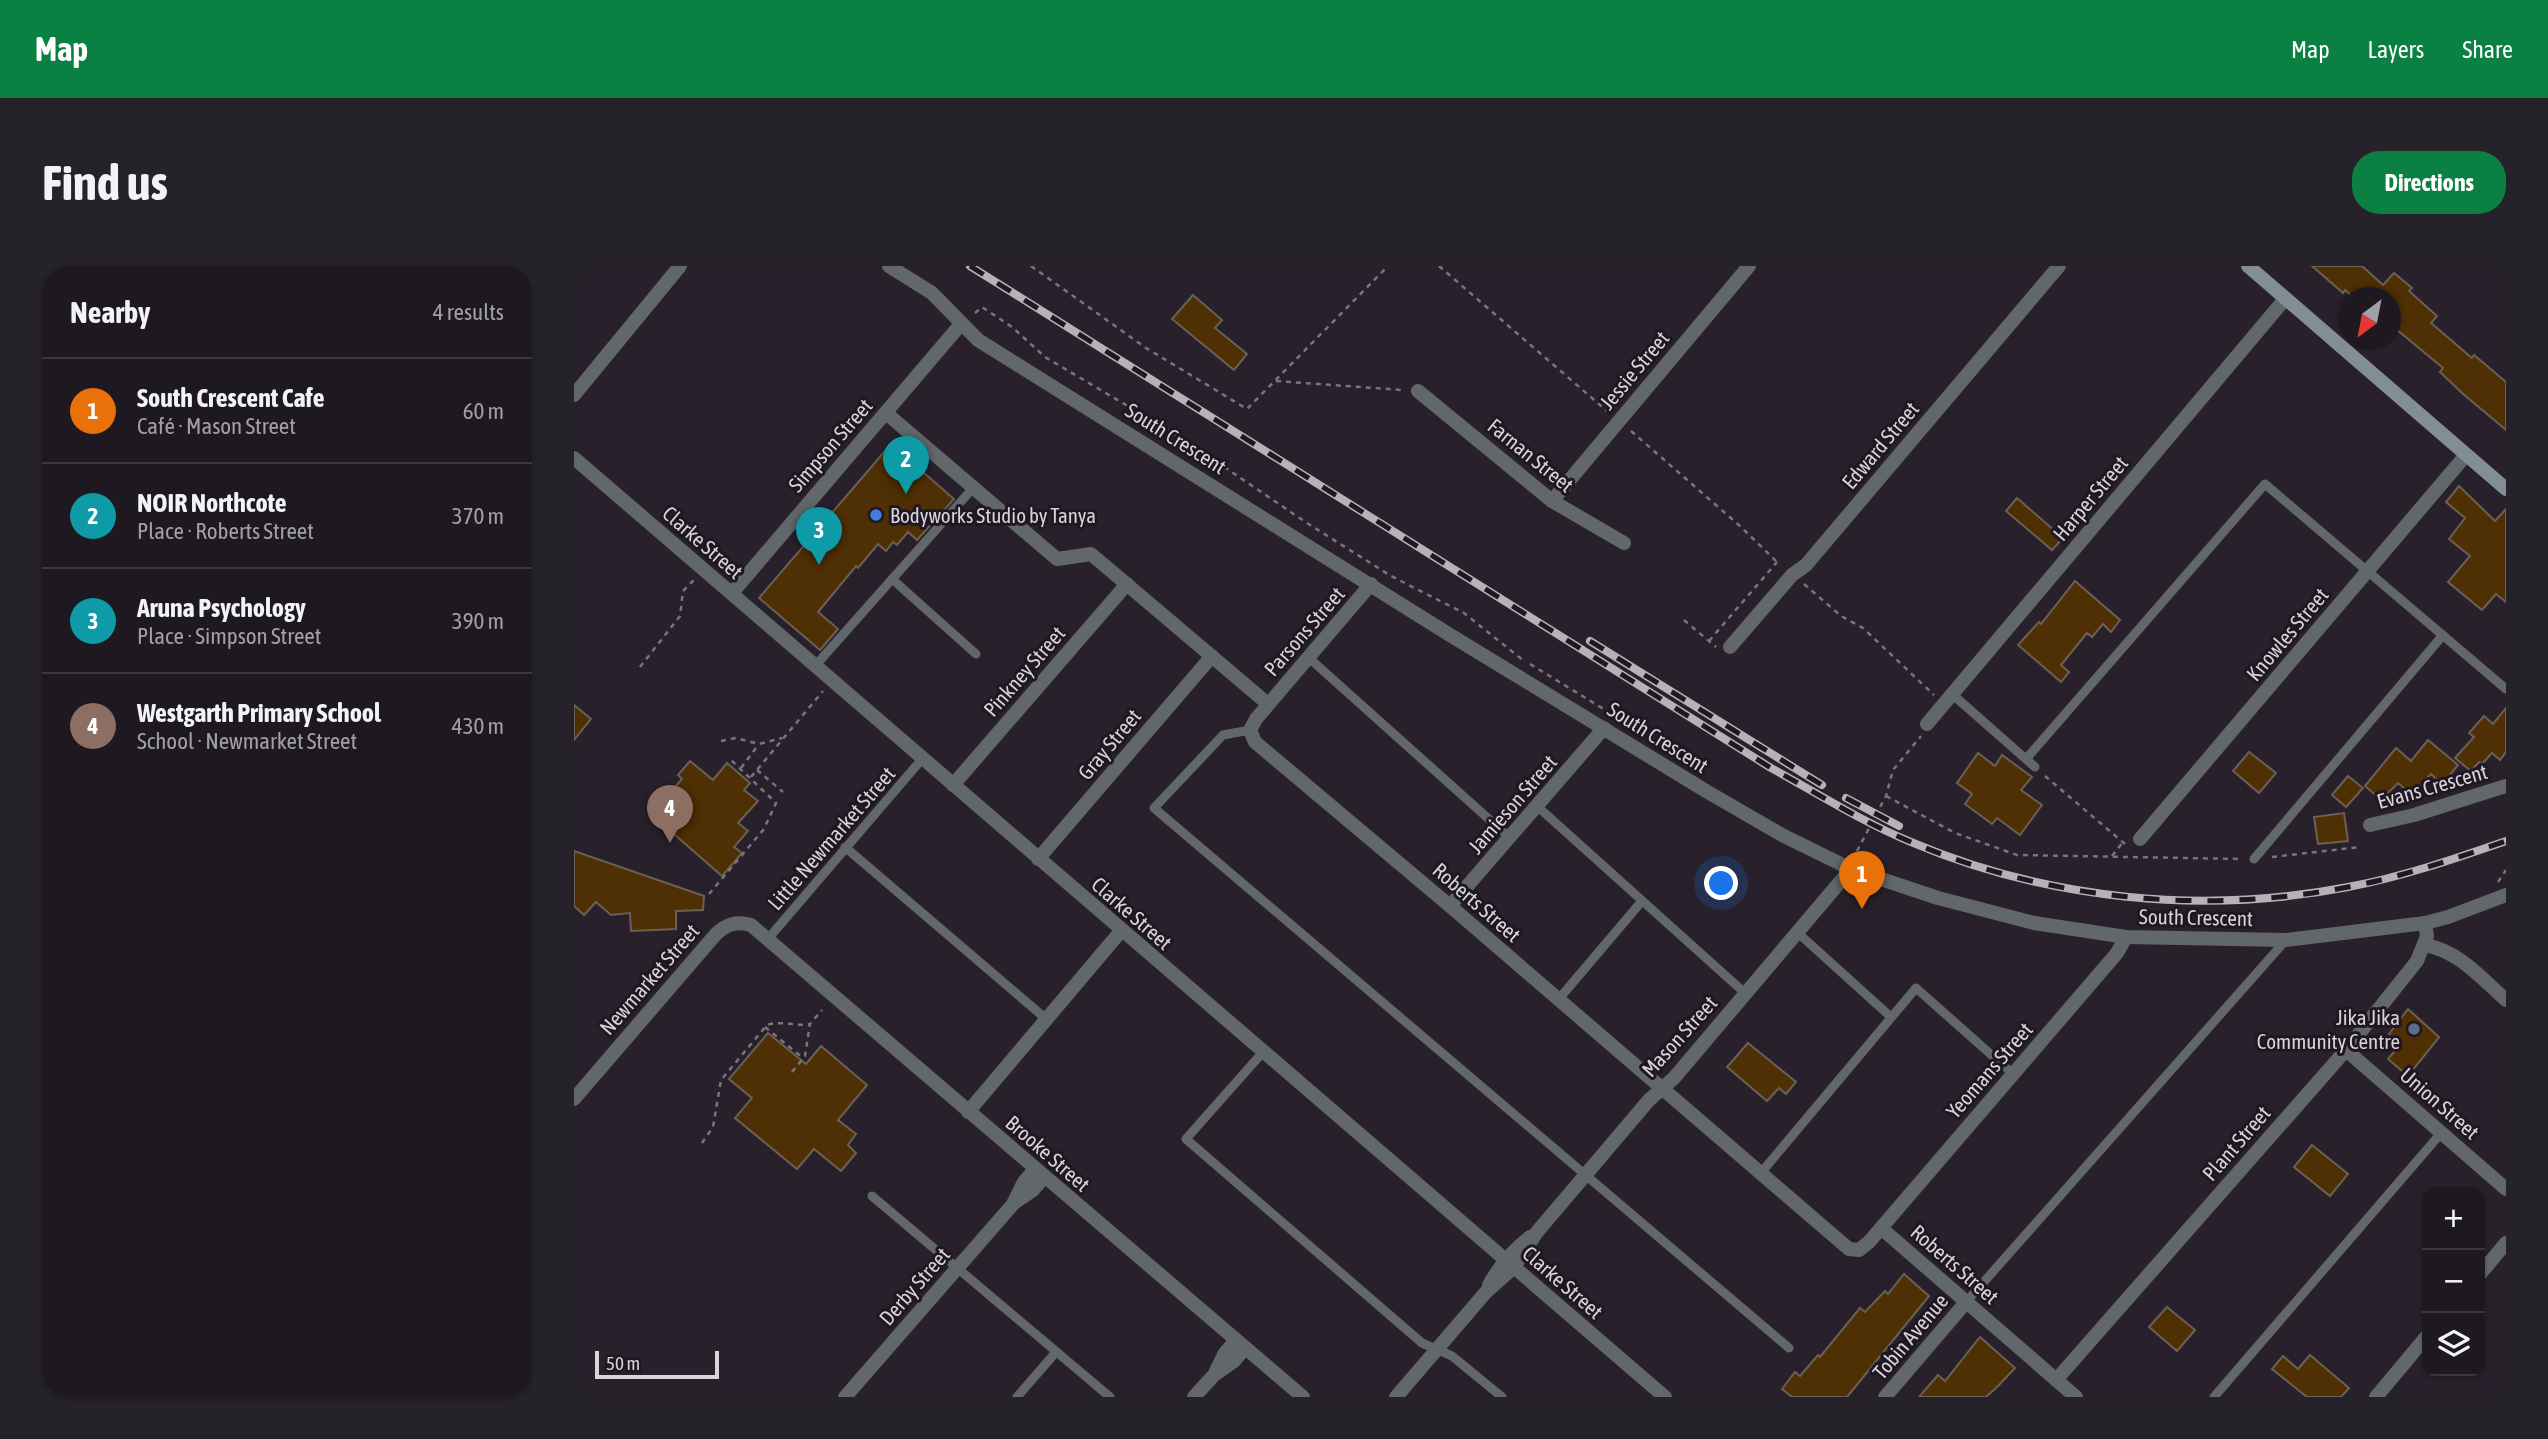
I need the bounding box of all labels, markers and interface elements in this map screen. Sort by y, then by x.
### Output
text: Map [35,30,88,68]
text: Map [2291,36,2330,63]
text: Layers [2368,36,2424,63]
text: Share [2462,36,2513,63]
button: Directions [2352,151,2506,214]
text: Find us [42,154,168,210]
north arrow [2338,287,2401,350]
text: Nearby [70,295,150,329]
text: 4 results [433,299,504,325]
street label: Jessie Street [1594,326,1674,414]
text: South Crescent Cafe [137,383,325,413]
street label: Simpson Street [783,394,877,496]
street label: Edward Street [1837,397,1923,493]
text: 1 [88,398,98,424]
text: 60 m [463,398,504,424]
street label: South Crescent [1121,398,1231,478]
text: Café · Mason Street [137,413,296,439]
street label: Farnan Street [1483,413,1579,497]
pin: 2 [883,436,929,494]
street label: Harper Street [2048,451,2132,545]
text: NOIR Northcote [137,488,287,518]
street label: Clarke Street [658,501,748,583]
text: 2 [88,503,98,529]
text: 370 m [452,503,504,529]
place label: Bodyworks Studio by Tanya [890,503,1096,527]
pin: 3 [796,507,842,565]
marker: Bodyworks Studio by Tanya [868,507,884,523]
text: Place · Roberts Street [137,518,314,544]
street label: Parsons Street [1259,582,1349,680]
street label: Knowles Street [2241,583,2333,685]
text: Aruna Psychology [137,593,306,623]
text: 3 [88,608,98,634]
text: 390 m [452,608,504,634]
street label: Pinkney Street [978,621,1070,721]
text: Place · Simpson Street [137,623,321,649]
street label: South Crescent [1603,697,1713,777]
text: Westgarth Primary School [137,698,381,728]
street label: Gray Street [1073,704,1145,784]
text: 4 [88,713,98,739]
text: 430 m [452,713,504,739]
text: School · Newmarket Street [137,728,357,754]
street label: Jamieson Street [1463,750,1561,858]
street label: Evans Crescent [2374,759,2490,813]
street label: Little Newmarket Street [762,762,900,914]
pin: 4 [647,785,693,843]
pin: 1 [1839,851,1885,909]
street label: Roberts Street [1428,857,1526,947]
your location [1704,866,1738,900]
street label: Clarke Street [1087,872,1177,954]
street label: South Crescent [2139,904,2253,930]
street label: Newmarket Street [594,919,704,1039]
street label: Mason Street [1637,991,1721,1081]
place label: Jika Jika Community Centre [2257,1005,2400,1053]
street label: Yeomans Street [1941,1017,2037,1123]
marker: Jika Jika Community Centre [2406,1021,2422,1037]
street label: Union Street [2396,1062,2484,1144]
street label: Plant Street [2197,1101,2275,1185]
street label: Brooke Street [1001,1110,1095,1196]
map controls [2422,1187,2485,1376]
button: + [2422,1187,2485,1250]
street label: Roberts Street [1906,1219,2004,1309]
street label: Clarke Street [1518,1241,1608,1323]
street label: Derby Street [874,1242,954,1330]
button: − [2422,1250,2485,1313]
street label: Tobin Avenue [1867,1289,1953,1383]
button: layers [2422,1313,2485,1376]
scale bar [595,1348,719,1380]
text: 50 m [606,1352,640,1374]

